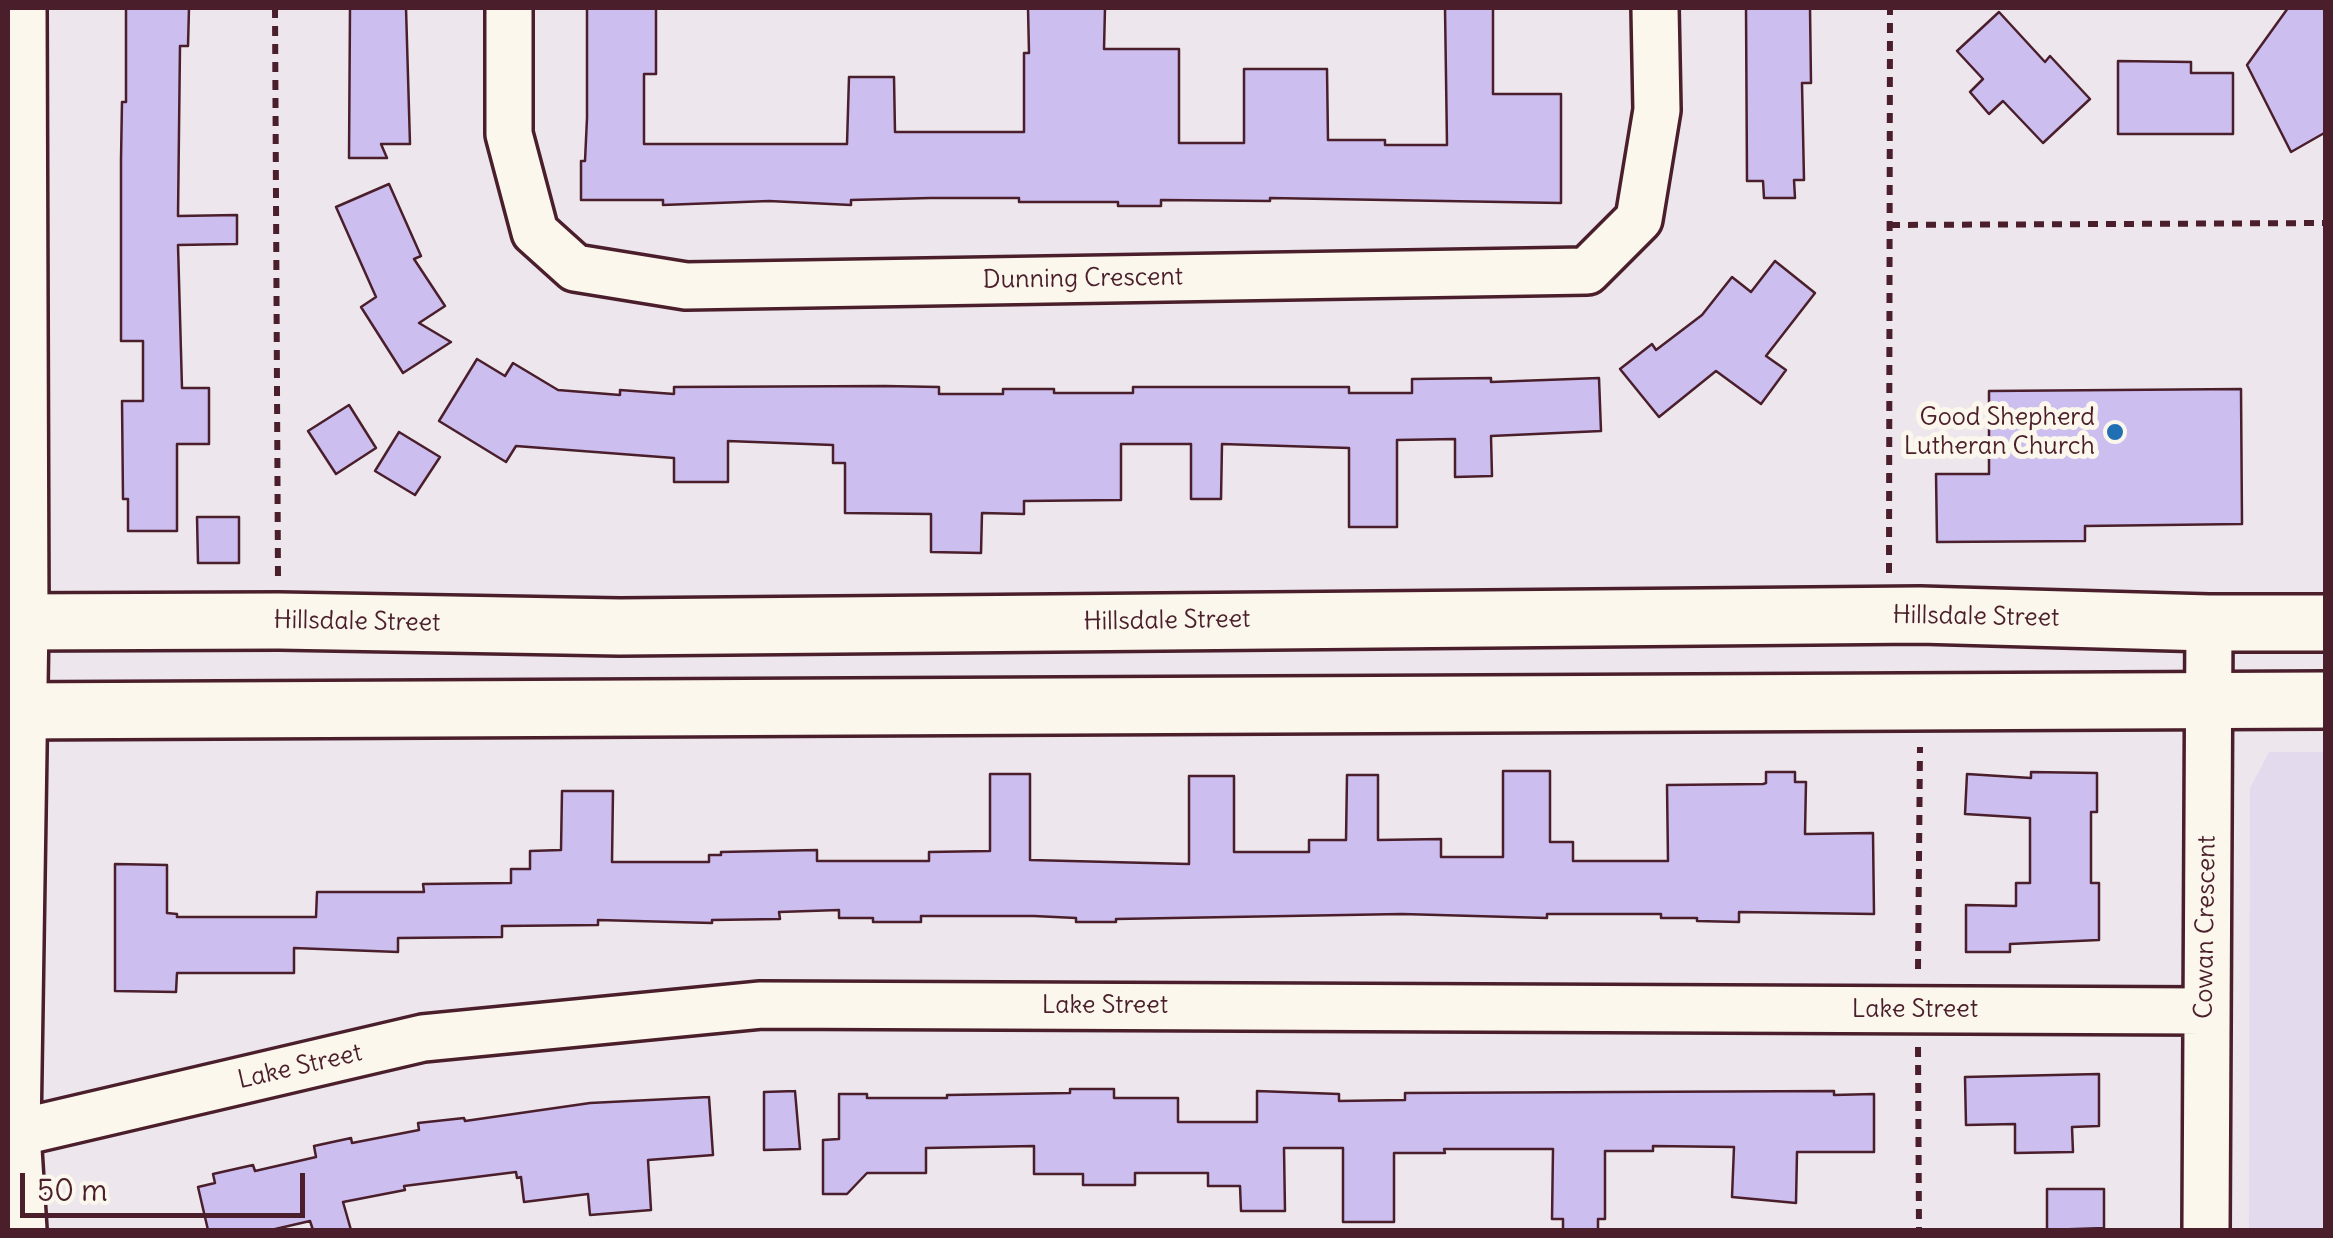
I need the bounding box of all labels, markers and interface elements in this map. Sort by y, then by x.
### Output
street label: Dunning Crescent [983,262,1183,296]
place label: Good Shepherd Lutheran Church [1904,403,2095,462]
marker: Good Shepherd Lutheran Church [2104,421,2126,443]
street label: Hillsdale Street [1892,601,2060,633]
street label: Hillsdale Street [1083,605,1251,637]
street label: Hillsdale Street [273,606,441,638]
street label: Cowan Crescent [2189,835,2223,1019]
street label: Lake Street [1042,991,1168,1021]
street label: Lake Street [1852,995,1978,1025]
street label: Lake Street [235,1038,365,1096]
scale bar [25,1153,310,1215]
text: 50 m [37,1171,107,1209]

